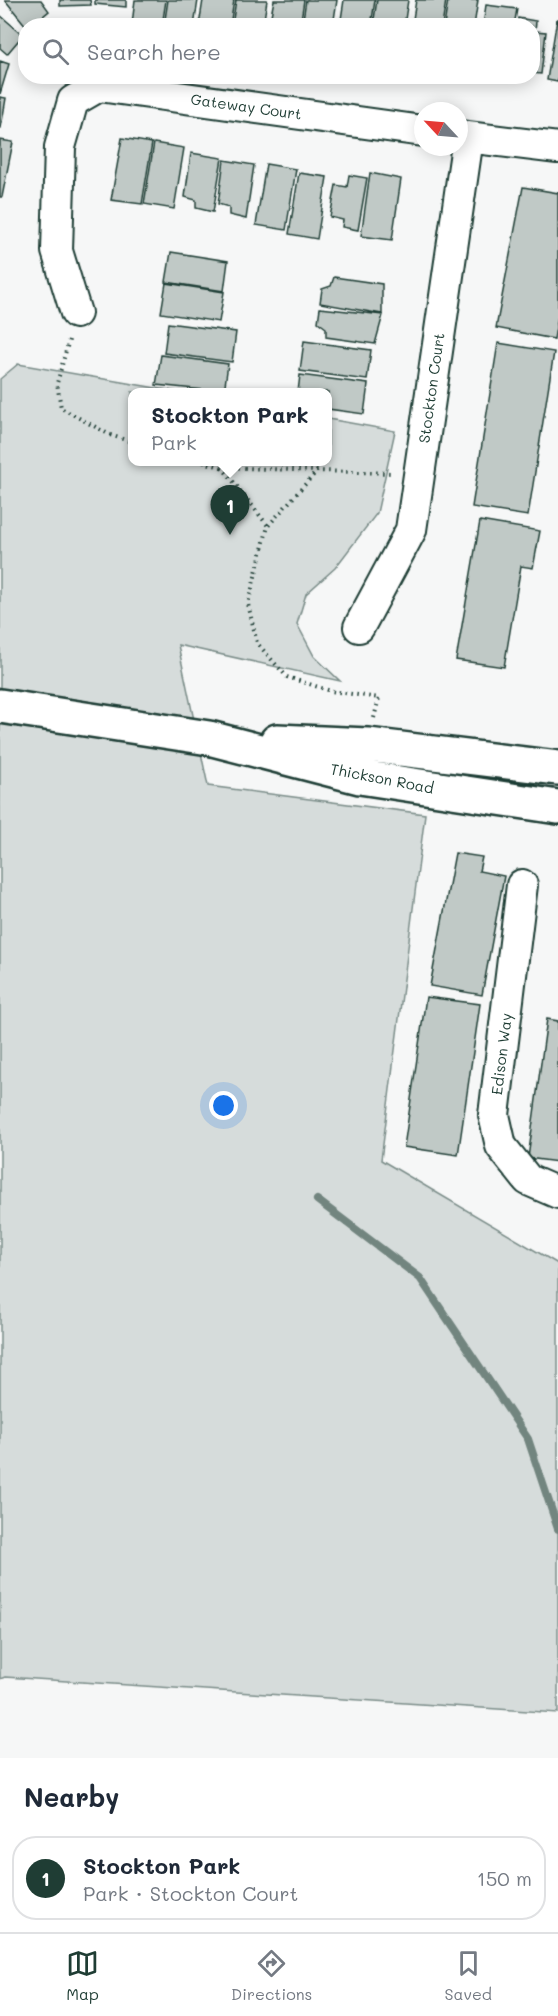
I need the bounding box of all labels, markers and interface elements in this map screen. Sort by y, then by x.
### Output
search box [18,18,540,84]
icon: search [39,35,72,68]
text: Search here [87,37,221,66]
street label: Gateway Court [189,88,303,124]
north arrow [414,102,468,156]
street label: Stockton Court [413,331,449,444]
popup [128,388,332,466]
text: Stockton Park [151,400,309,429]
text: Park [151,429,197,455]
pin: 1 [210,486,250,535]
street label: Thickson Road [329,758,436,798]
street label: Edison Way [486,1012,516,1096]
your location [209,1091,238,1120]
text: Nearby [24,1780,119,1814]
text: Stockton Park [83,1851,240,1880]
text: 1 [41,1865,50,1891]
text: 150 m [477,1865,532,1891]
text: Park · Stockton Court [83,1880,298,1906]
tab: Map [66,1947,99,2004]
tab: Directions [231,1947,312,2004]
tab: Saved [444,1947,492,2004]

